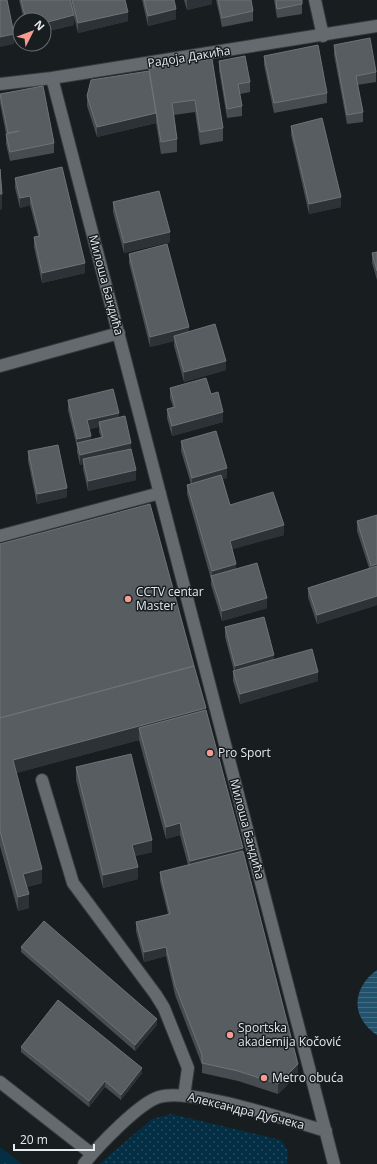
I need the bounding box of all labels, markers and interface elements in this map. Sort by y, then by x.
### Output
north arrow [12,12,52,52]
text: N [31,17,48,33]
street label: Радоја Дакића [146,42,232,71]
street label: Милоша Бандића [85,233,128,337]
place label: CCTV centar Master [136,583,204,614]
marker: CCTV centar Master [123,594,133,604]
place label: Pro Sport [218,744,271,761]
marker: Pro Sport [205,748,215,758]
street label: Милоша Бандића [226,777,269,881]
place label: Sportska akademija Kočović [238,1019,341,1050]
marker: Sportska akademija Kočović [225,1030,235,1040]
place label: Metro obuća [272,1069,343,1086]
marker: Metro obuća [259,1073,269,1083]
street label: Александра Дубчека [186,1088,306,1133]
scale bar [14,1126,94,1152]
text: 20 m [20,1131,48,1148]

